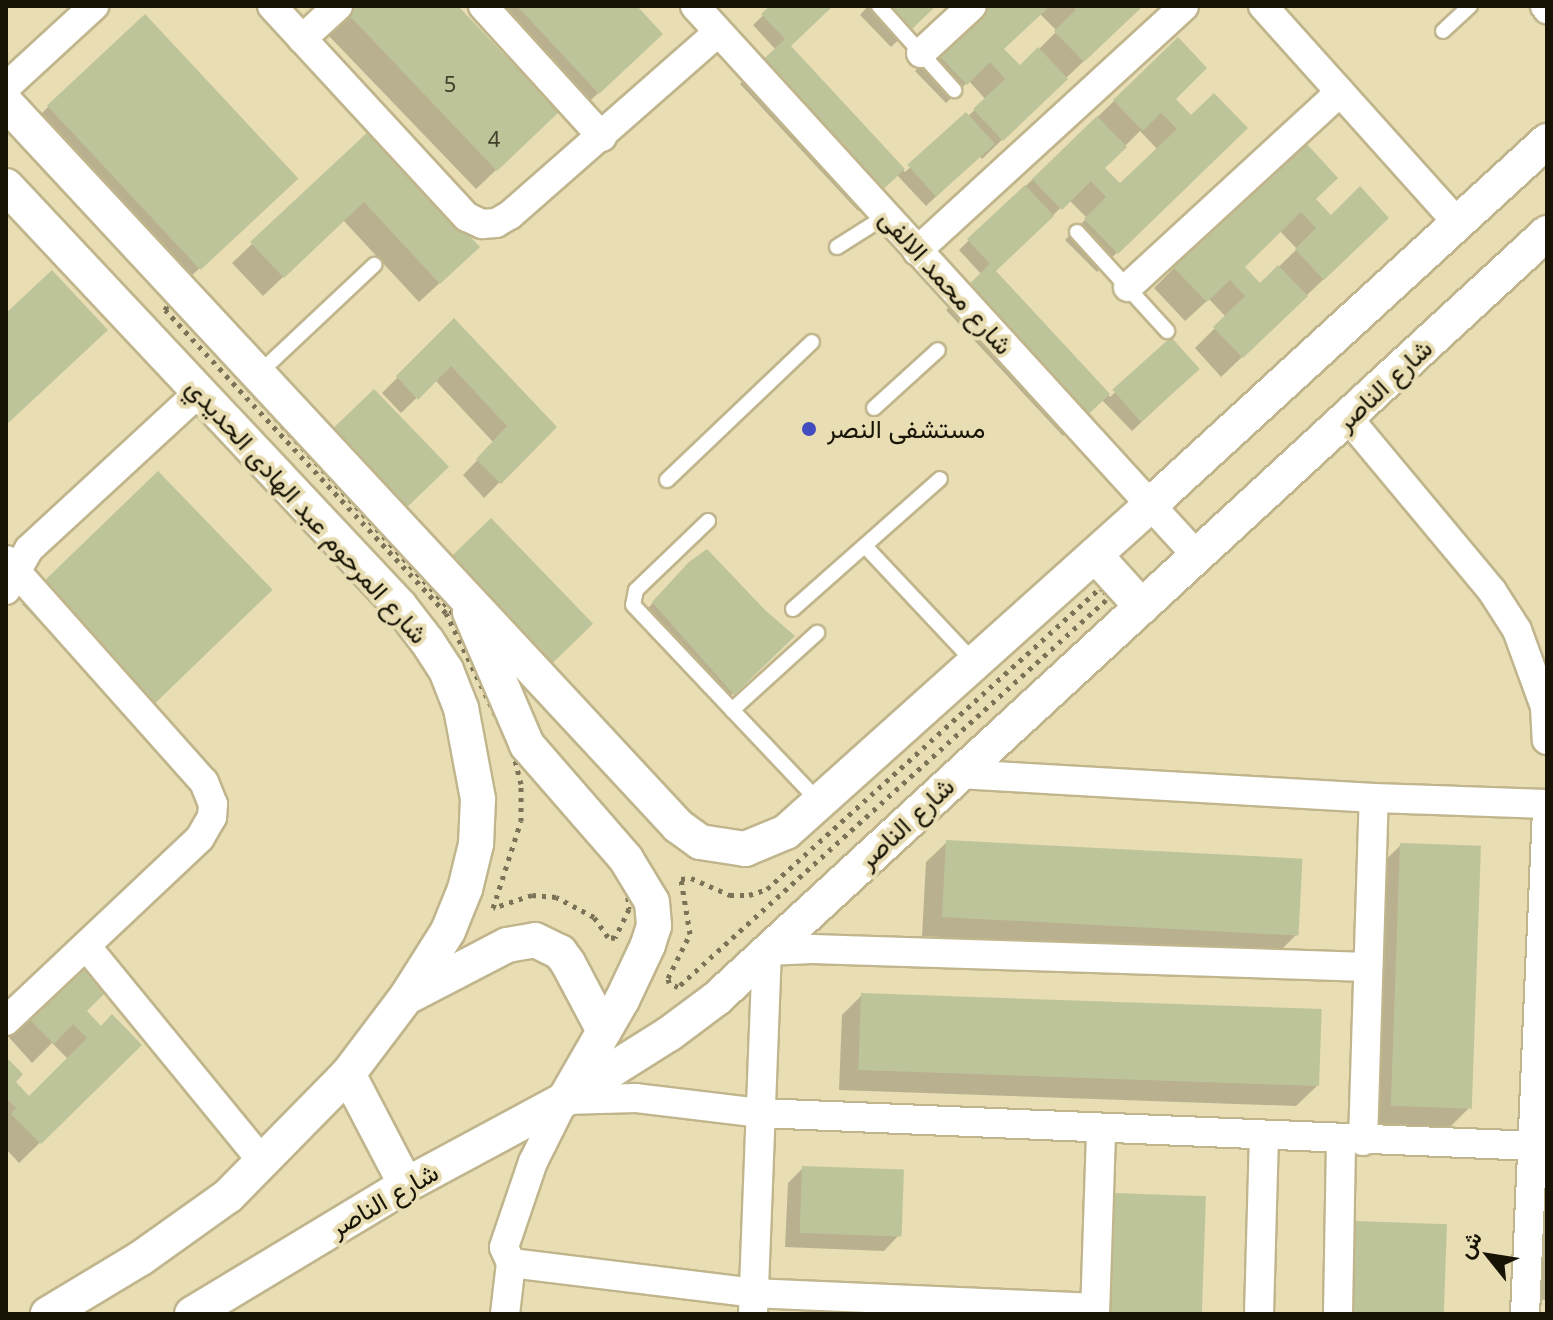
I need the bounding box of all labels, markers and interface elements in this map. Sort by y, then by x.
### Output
house number: 5 [444,71,456,97]
house number: 4 [488,126,500,152]
street label: شارع محمد الالفى [873,203,1019,361]
street label: شارع الناصر [1330,333,1438,437]
street label: شارع المرحوم عبد الهادى الحديدي [180,372,434,650]
place label: مستشفى النصر [827,413,985,445]
marker: مستشفى النصر [798,418,820,440]
street label: شارع الناصر [852,771,960,875]
street label: شارع الناصر [324,1157,444,1243]
north arrow [1449,1216,1529,1296]
text: ش [1449,1225,1488,1263]

